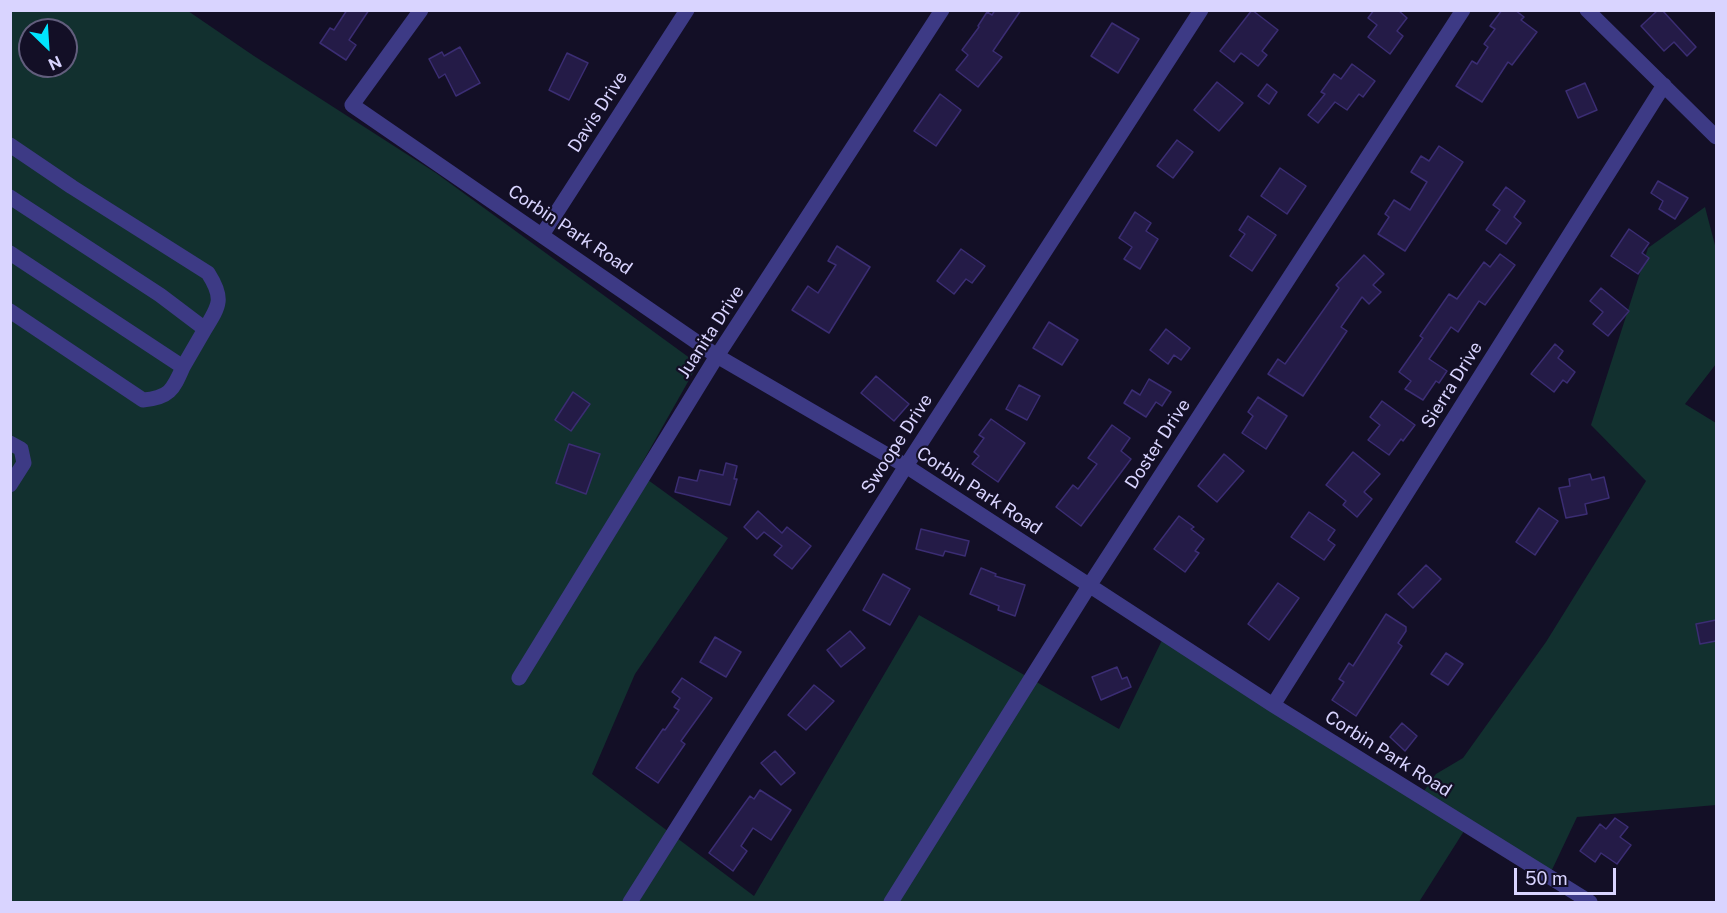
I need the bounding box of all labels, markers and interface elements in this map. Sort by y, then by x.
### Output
north arrow [18,18,78,78]
text: N [45,52,65,74]
street label: Davis Drive [564,67,632,157]
street label: Corbin Park Road [504,180,636,280]
street label: Juanita Drive [673,281,749,383]
street label: Sierra Drive [1417,338,1487,432]
street label: Swoope Drive [857,390,937,498]
street label: Doster Drive [1121,395,1195,493]
street label: Corbin Park Road [912,442,1046,540]
street label: Corbin Park Road [1321,706,1455,802]
scale bar [1517,856,1619,894]
text: 50 m [1525,868,1568,889]

